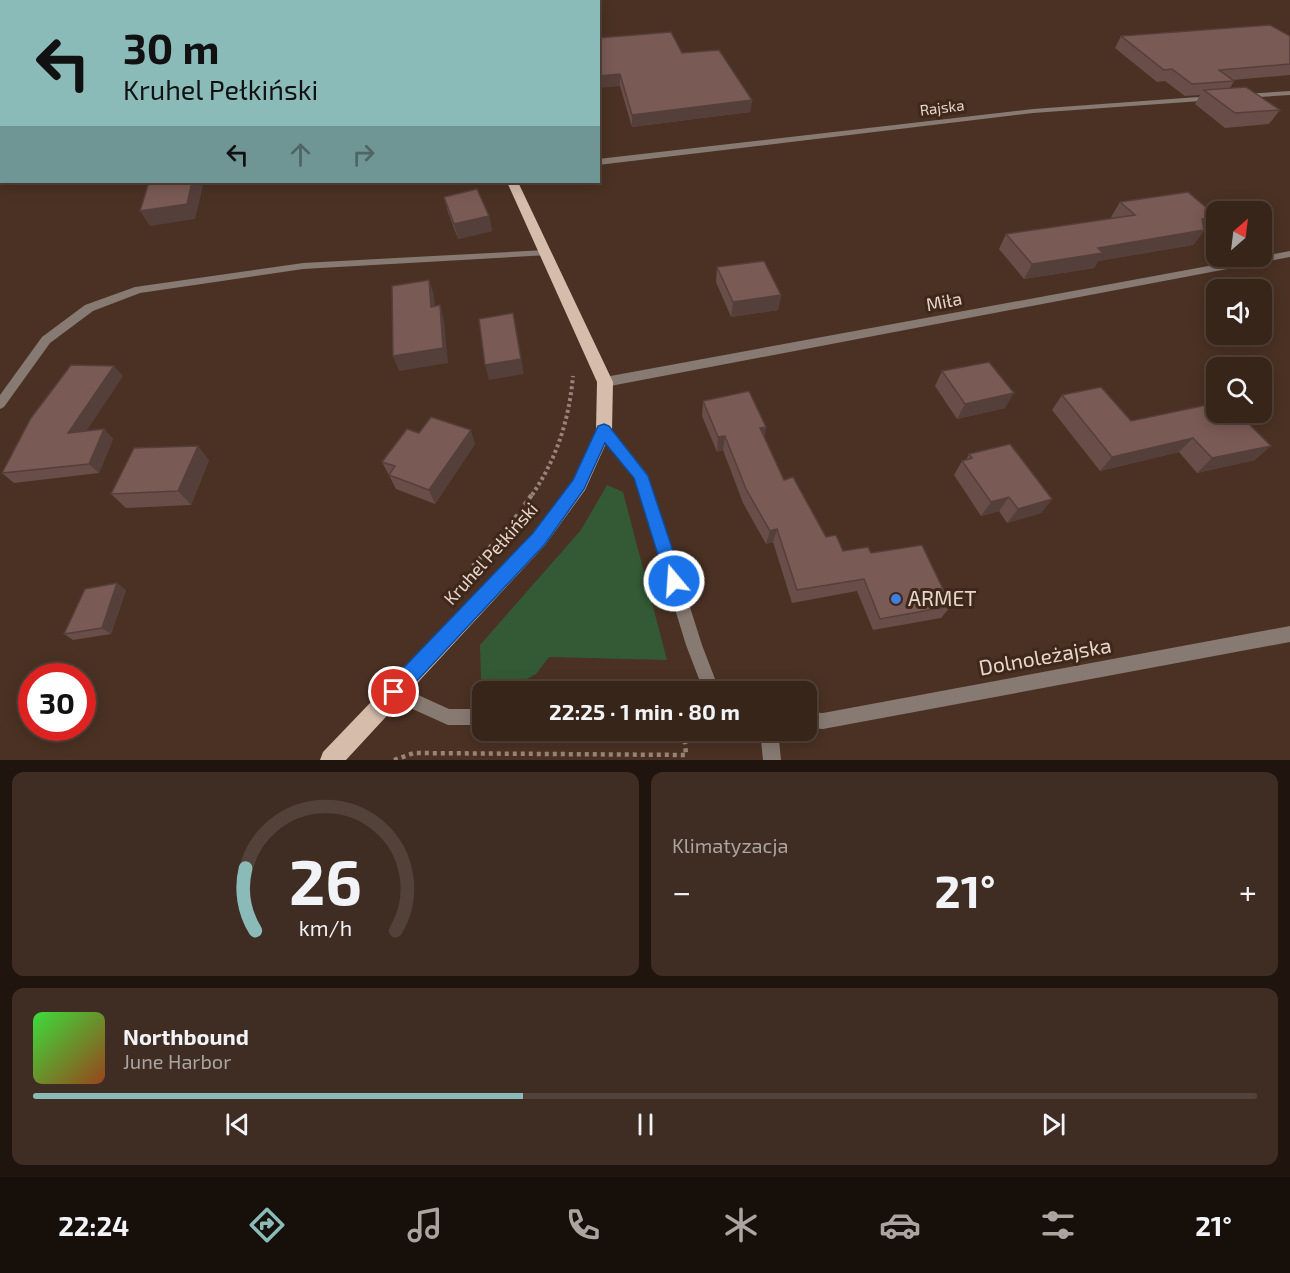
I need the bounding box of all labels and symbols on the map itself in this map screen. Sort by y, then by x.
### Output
street label: Rajska [919,95,965,120]
north arrow [1206,201,1272,267]
street label: Miła [924,287,964,315]
street label: Kruhel Pełkiński [439,498,542,609]
position arrow [642,549,706,613]
place label: ARMET [908,585,976,610]
marker: ARMET [889,592,903,606]
street label: Dolnoleżajska [977,632,1113,680]
speed limit sign: 30 [18,663,96,741]
pin [368,666,419,717]

